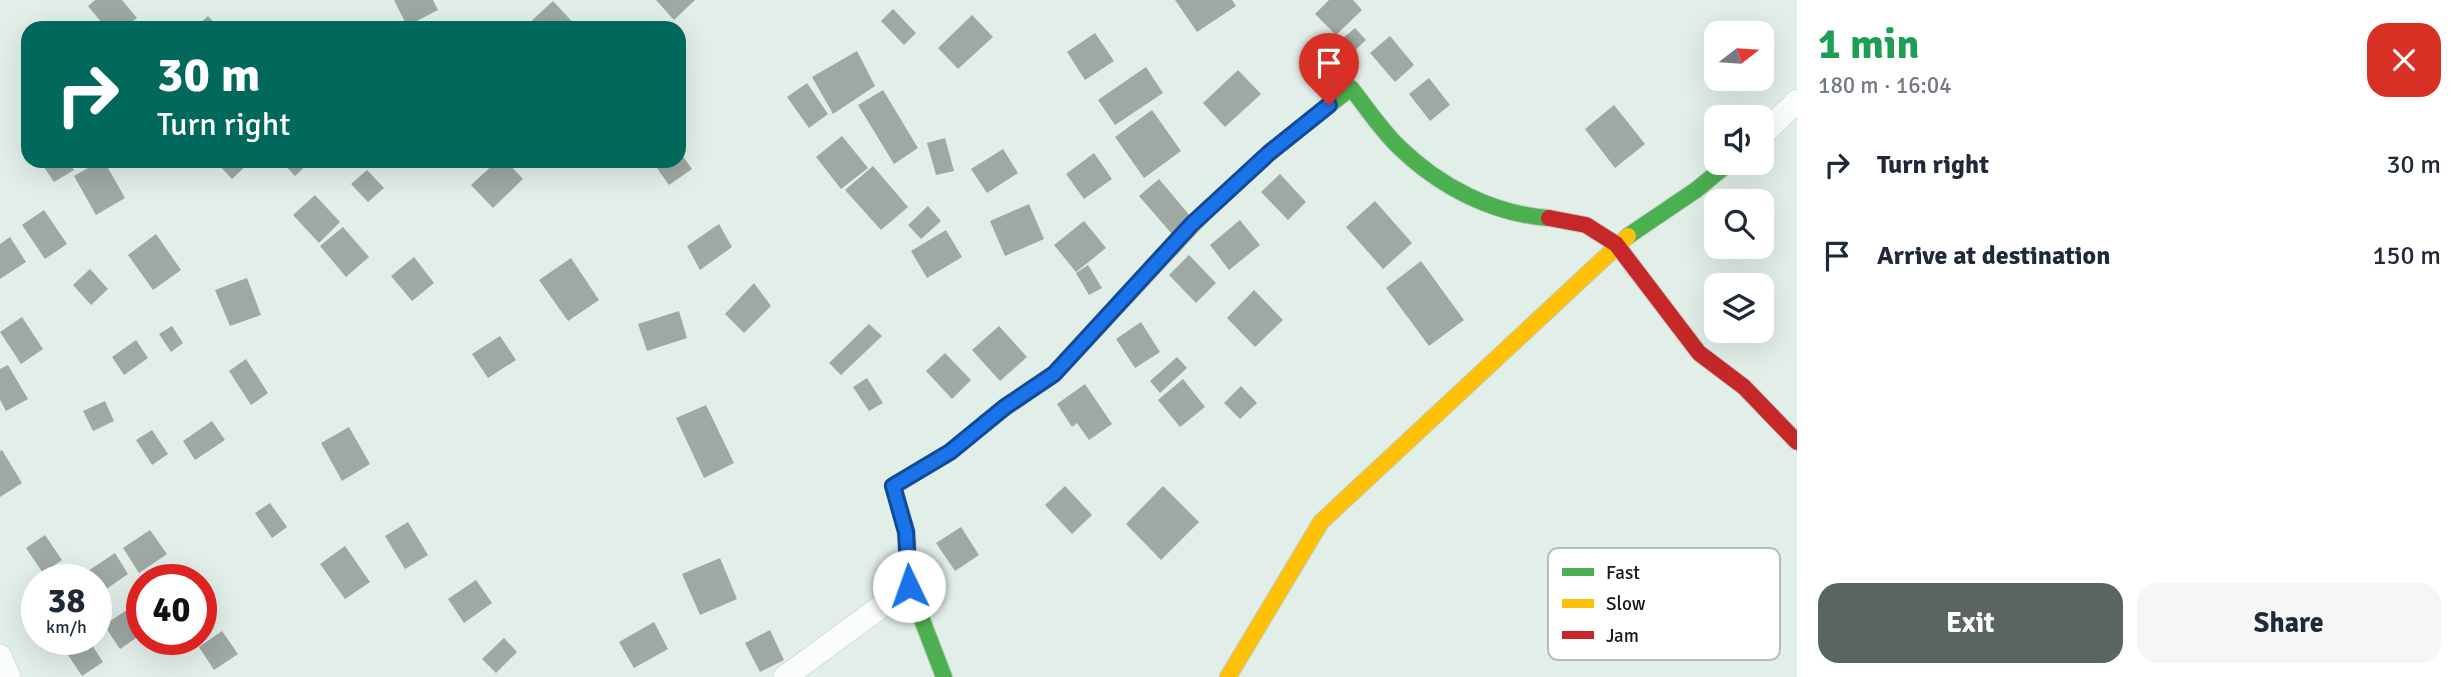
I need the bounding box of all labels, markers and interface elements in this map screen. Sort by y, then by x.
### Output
text: 1 min [1818,19,1919,70]
north arrow [1704,21,1774,91]
map controls [1704,21,1774,343]
button: close [2367,23,2441,97]
pin [1299,33,1359,105]
icon: arrive [1310,44,1348,82]
text: 30 m [157,45,260,105]
icon: right [42,49,133,140]
text: 180 m · 16:04 [1818,71,1952,100]
text: Turn right [157,105,290,144]
button: sound [1704,105,1774,175]
icon: right [1818,146,1856,184]
text: Turn right [1877,149,1989,181]
text: 30 m [2386,149,2441,181]
button: search [1704,189,1774,259]
icon: arrive [1818,237,1856,275]
text: Arrive at destination [1877,240,2110,272]
text: 150 m [2372,240,2441,272]
button: layers [1704,273,1774,343]
legend [1548,548,1780,660]
position arrow [872,549,946,623]
text: Fast [1606,561,1640,585]
speed limit sign: 40 [126,564,217,655]
text: 38 [48,579,85,622]
button: Exit [1818,583,2123,663]
button: Share [2137,583,2441,663]
text: Slow [1606,592,1646,616]
text: km/h [46,616,87,638]
text: Jam [1606,624,1639,648]

